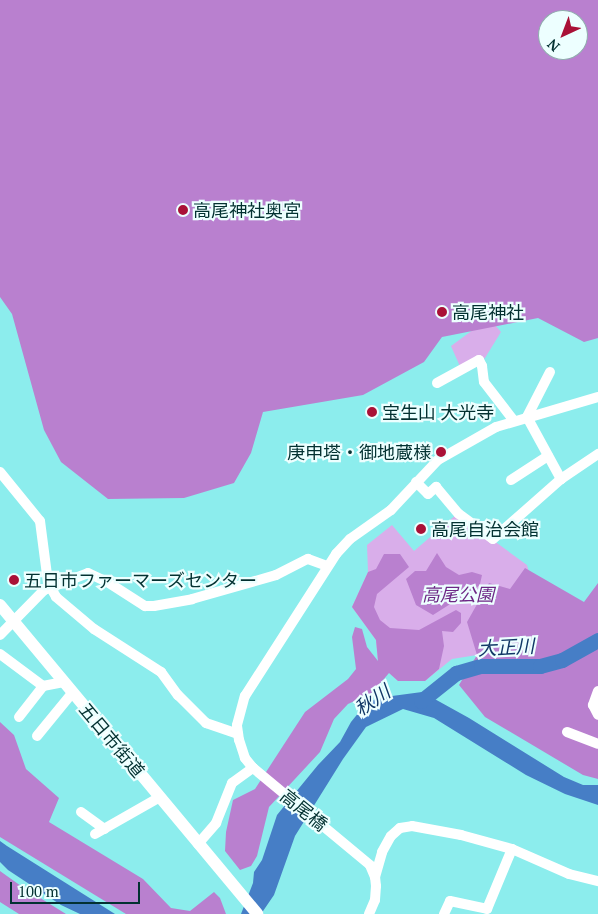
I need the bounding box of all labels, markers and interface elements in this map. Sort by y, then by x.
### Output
north arrow [538,10,588,60]
text: N [543,35,563,56]
place label: 高尾神社奥宮 [193,199,301,221]
marker: 高尾神社奥宮 [177,204,189,216]
place label: 高尾神社 [452,301,524,323]
marker: 高尾神社 [436,306,448,318]
place label: 宝生山 大光寺 [382,401,494,423]
marker: 宝生山 大光寺 [366,406,378,418]
place label: 庚申塔・御地蔵様 [287,441,431,463]
marker: 庚申塔・御地蔵様 [435,446,447,458]
place label: 高尾自治会館 [431,518,539,540]
marker: 高尾自治会館 [415,523,427,535]
place label: 五日市ファーマーズセンター [24,569,258,591]
marker: 五日市ファーマーズセンター [8,574,20,586]
park label: 高尾公園 [422,583,494,605]
water label: 大正川 [477,634,535,660]
water label: 秋川 [350,680,394,720]
street label: 五日市街道 [75,699,149,781]
street label: 高尾橋 [276,785,332,835]
scale bar [12,872,142,904]
text: 100 m [18,881,59,901]

